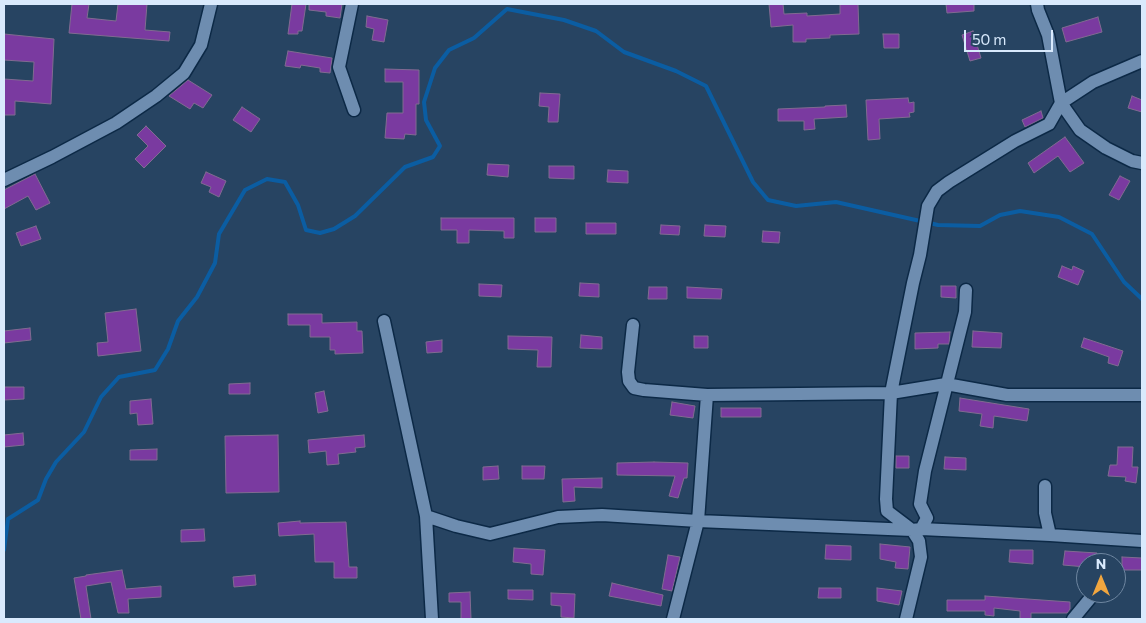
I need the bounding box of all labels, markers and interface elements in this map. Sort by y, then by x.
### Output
scale bar [966,20,1055,52]
text: 50 m [972,30,1006,48]
north arrow [1076,553,1126,603]
text: N [1096,555,1106,572]

